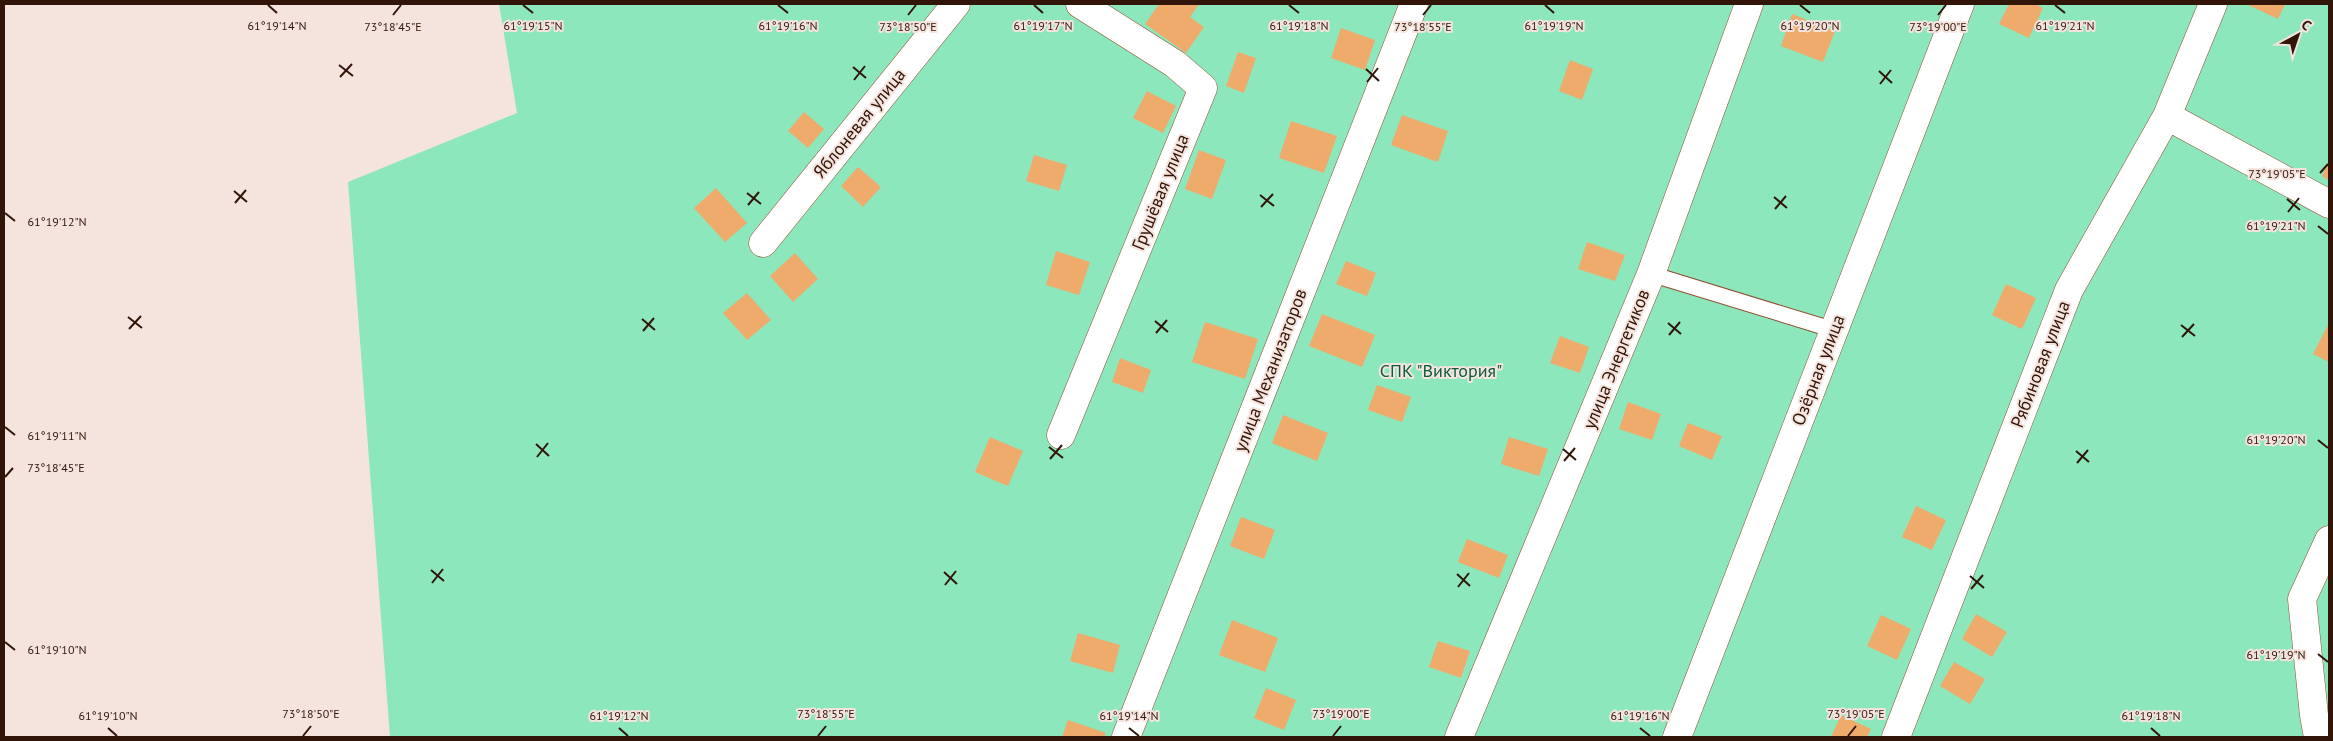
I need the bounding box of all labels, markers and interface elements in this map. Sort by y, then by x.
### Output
north arrow [2273,10,2323,60]
text: С [2298,16,2315,35]
text: 61°19'14"N [247,18,307,33]
text: 61°19'15"N [503,18,563,33]
text: 61°19'16"N [758,18,818,33]
text: 61°19'17"N [1013,18,1073,33]
text: 61°19'18"N [1269,18,1329,33]
text: 61°19'19"N [1524,18,1584,33]
text: 61°19'20"N [1780,18,1840,33]
text: 61°19'21"N [2035,18,2095,33]
text: 73°18'45"E [364,19,422,34]
text: 73°18'50"E [879,19,937,34]
text: 73°18'55"E [1394,19,1452,34]
text: 73°19'00"E [1909,19,1967,34]
street label: Яблоневая улица [808,64,910,182]
street label: Грушёвая улица [1126,131,1194,253]
text: 73°19'05"E [2248,166,2306,181]
text: 61°19'12"N [27,214,87,229]
text: 61°19'21"N [2246,218,2306,233]
street label: улица Механизаторов [1228,285,1312,455]
street label: улица Энергетиков [1577,286,1655,432]
street label: Рябиновая улица [2005,297,2075,431]
street label: Озёрная улица [1786,311,1850,429]
park label: СПК "Виктория" [1380,359,1502,382]
text: 61°19'11"N [27,428,87,443]
text: 61°19'20"N [2246,432,2306,447]
text: 73°18'45"E [27,460,85,475]
text: 61°19'10"N [27,642,87,657]
text: 61°19'19"N [2246,647,2306,662]
text: 73°18'50"E [282,706,340,721]
text: 73°18'55"E [797,706,855,721]
text: 73°19'00"E [1312,706,1370,721]
text: 73°19'05"E [1827,706,1885,721]
text: 61°19'10"N [78,708,138,723]
text: 61°19'12"N [589,708,649,723]
text: 61°19'14"N [1099,708,1159,723]
text: 61°19'16"N [1610,708,1670,723]
text: 61°19'18"N [2121,708,2181,723]

